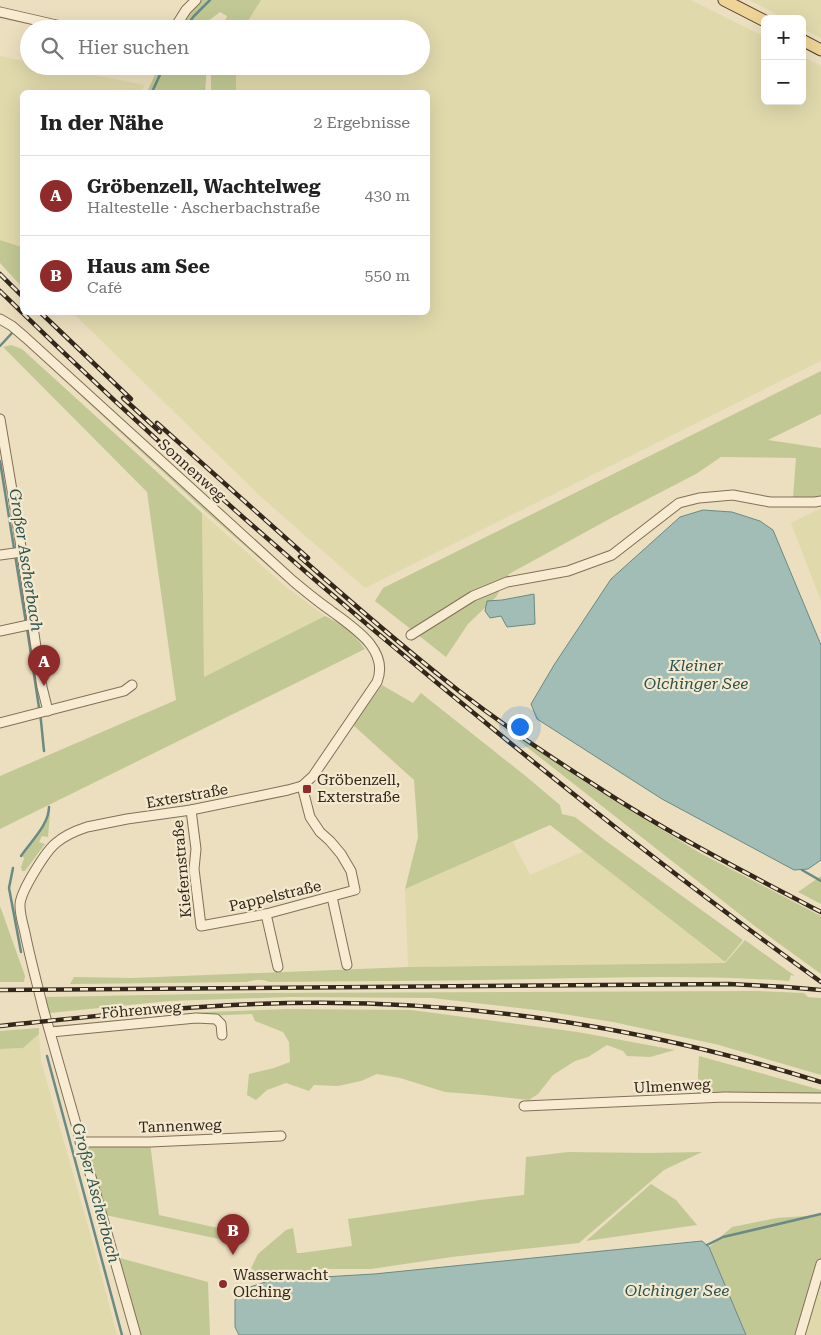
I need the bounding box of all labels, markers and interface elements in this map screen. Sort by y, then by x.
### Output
map controls [761,15,806,105]
button: + [761,15,806,60]
search box [20,20,430,75]
icon: search [38,34,66,62]
text: Hier suchen [78,36,189,59]
button: − [761,60,806,105]
text: In der Nähe [40,111,163,135]
text: 2 Ergebnisse [313,113,410,132]
text: Gröbenzell, Wachtelweg [87,175,320,198]
text: A [50,186,62,205]
text: 430 m [364,186,410,205]
text: Haltestelle · Ascherbachstraße [87,198,320,217]
text: Haus am See [87,255,210,278]
text: B [50,266,62,285]
text: 550 m [364,266,410,285]
text: Café [87,278,122,297]
street label: Sonnenweg [155,435,230,505]
water label: Großer Ascherbach [5,487,47,633]
pin: A [28,645,60,686]
water label: Kleiner Olchinger See [644,656,748,693]
your location [507,714,533,740]
place label: Gröbenzell, Exterstraße [317,771,400,806]
street label: Exterstraße [145,780,229,812]
marker: Gröbenzell, Exterstraße [301,783,313,795]
street label: Kiefernstraße [169,819,195,919]
street label: Pappelstraße [227,877,323,915]
street label: Föhrenweg [100,998,182,1022]
street label: Ulmenweg [633,1075,711,1097]
street label: Tannenweg [138,1116,222,1136]
water label: Großer Ascherbach [68,1121,124,1265]
pin: B [217,1214,249,1255]
place label: Wasserwacht Olching [233,1266,329,1301]
marker: Wasserwacht Olching [217,1278,229,1290]
water label: Olchinger See [625,1281,729,1300]

